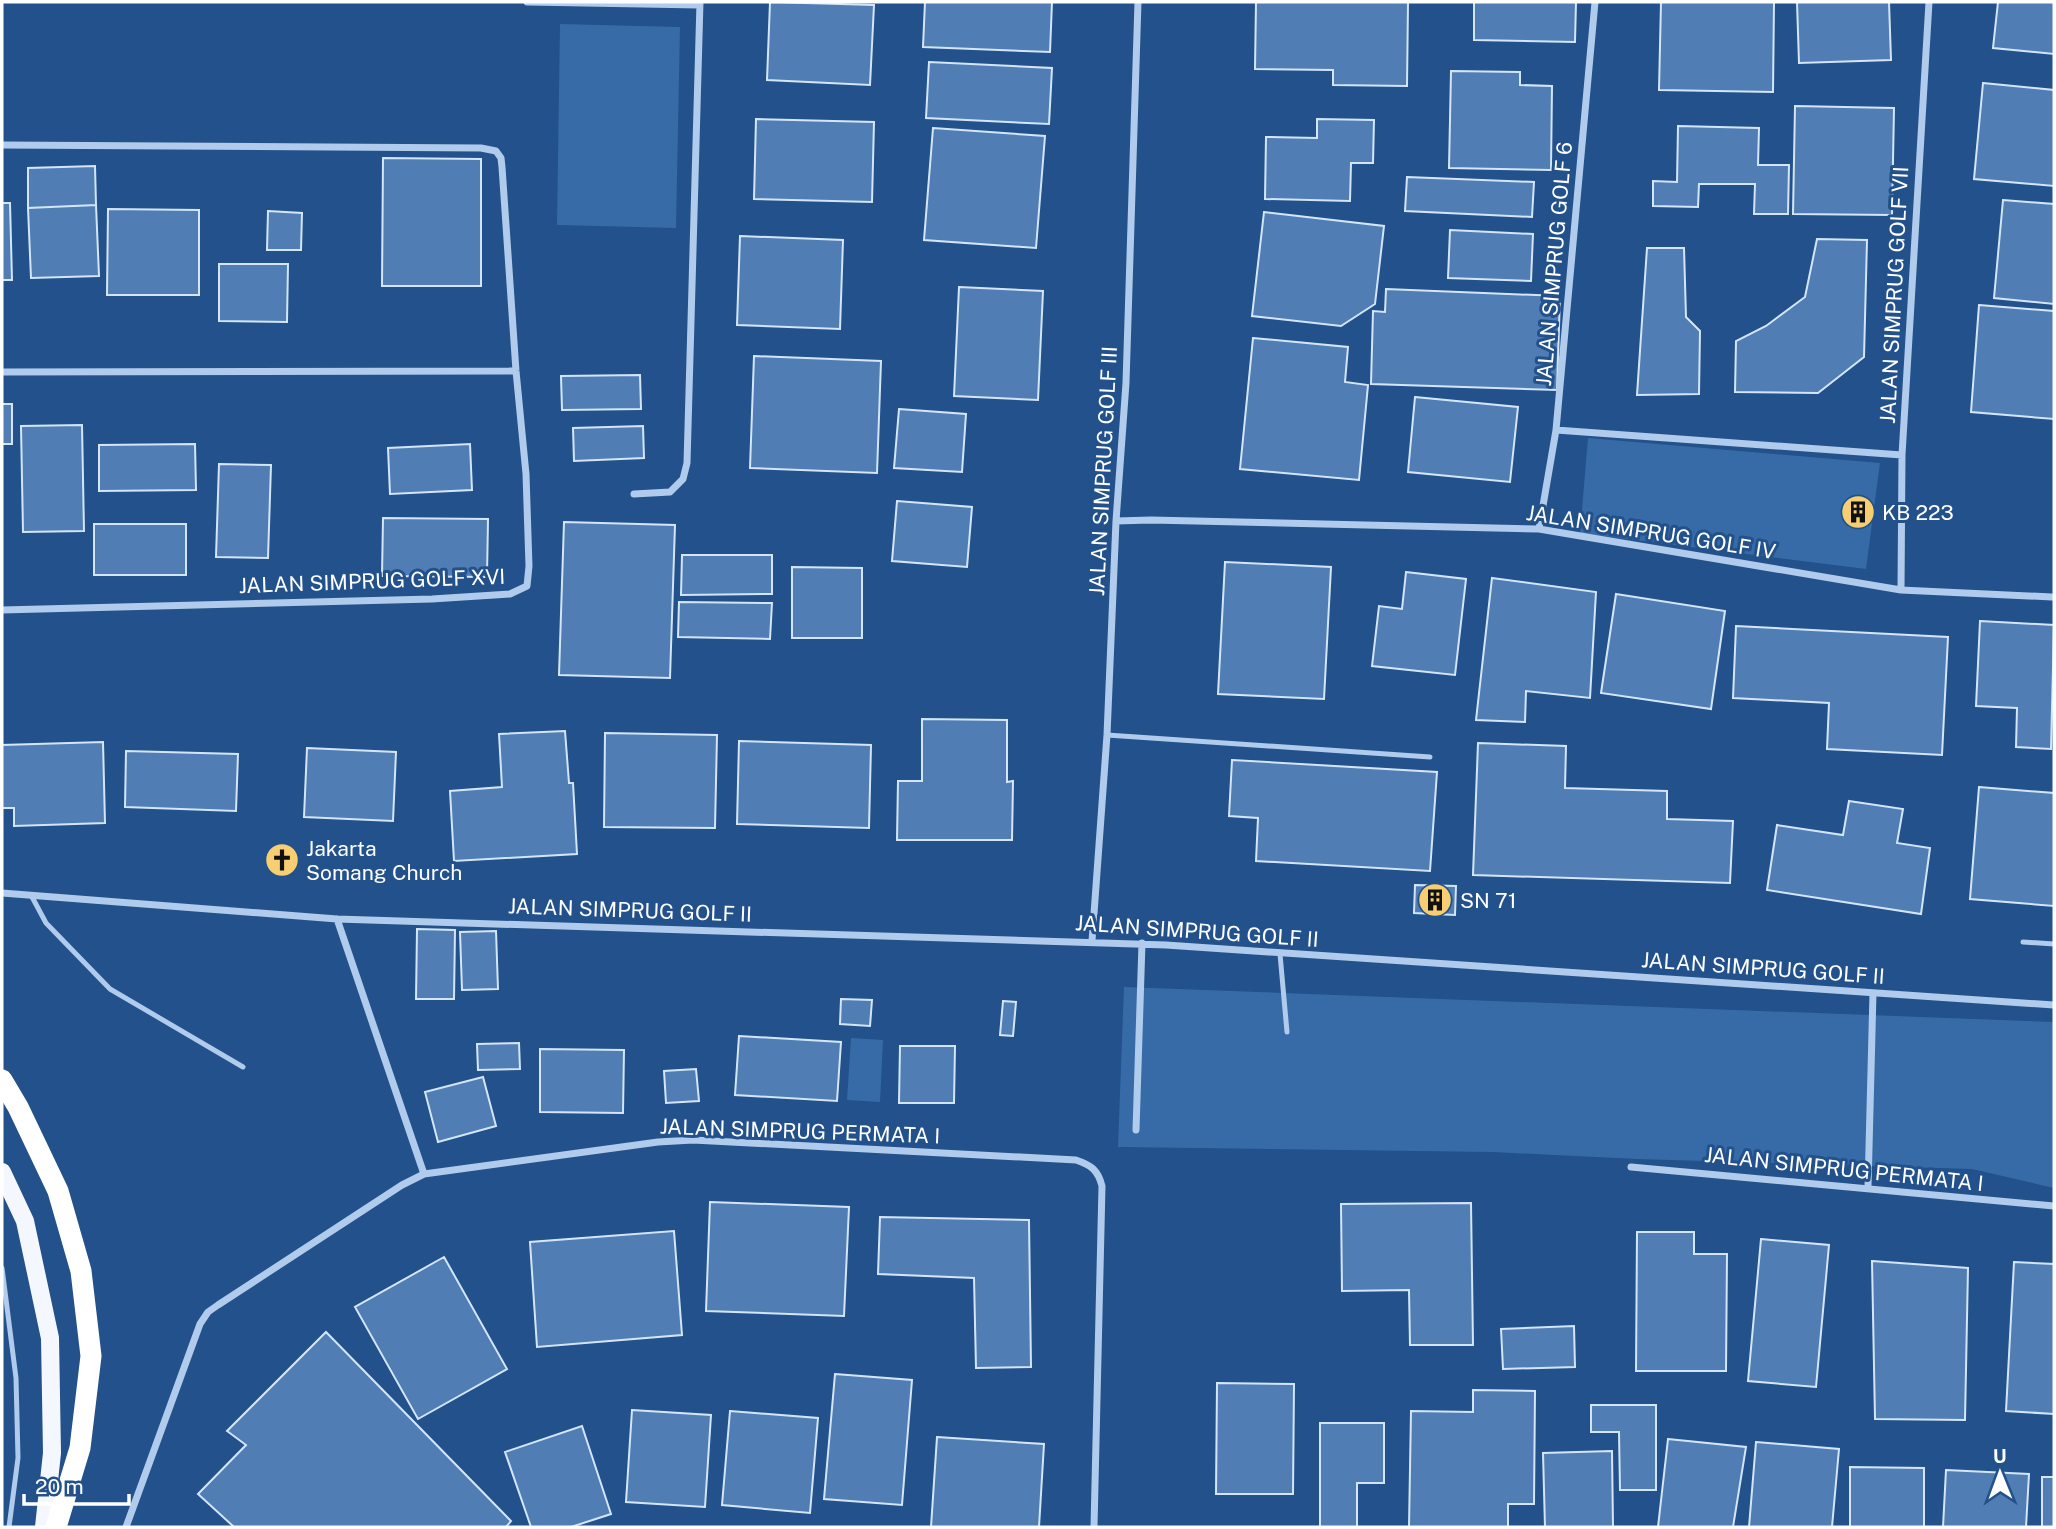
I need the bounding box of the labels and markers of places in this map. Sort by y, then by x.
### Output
building icon: KB 223 [1839,493,1877,531]
place label: KB 223 [1882,500,1954,525]
place label: Jakarta Somang Church [306,836,462,885]
church icon: Jakarta Somang Church [263,841,301,879]
building icon: SN 71 [1416,881,1454,919]
place label: SN 71 [1460,888,1517,913]

